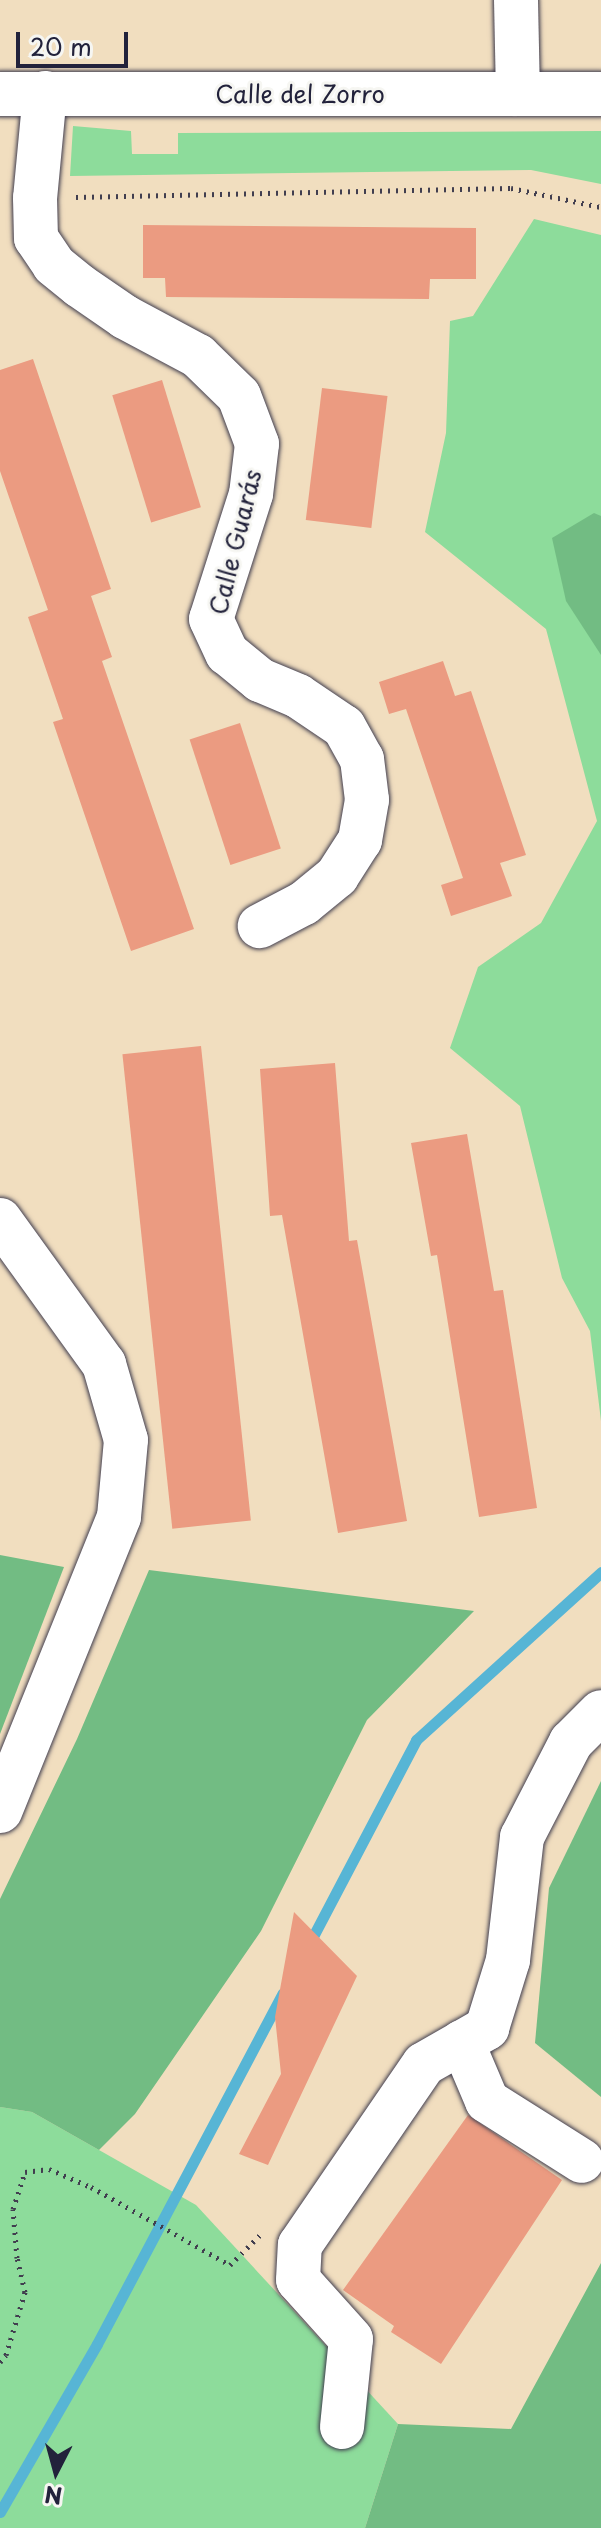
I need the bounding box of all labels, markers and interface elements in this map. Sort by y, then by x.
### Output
scale bar [20,16,132,66]
text: 20 m [30,28,92,64]
street label: Calle del Zorro [215,80,385,108]
street label: Calle Guarás [203,465,267,619]
north arrow [16,2432,96,2512]
text: N [43,2479,64,2514]

